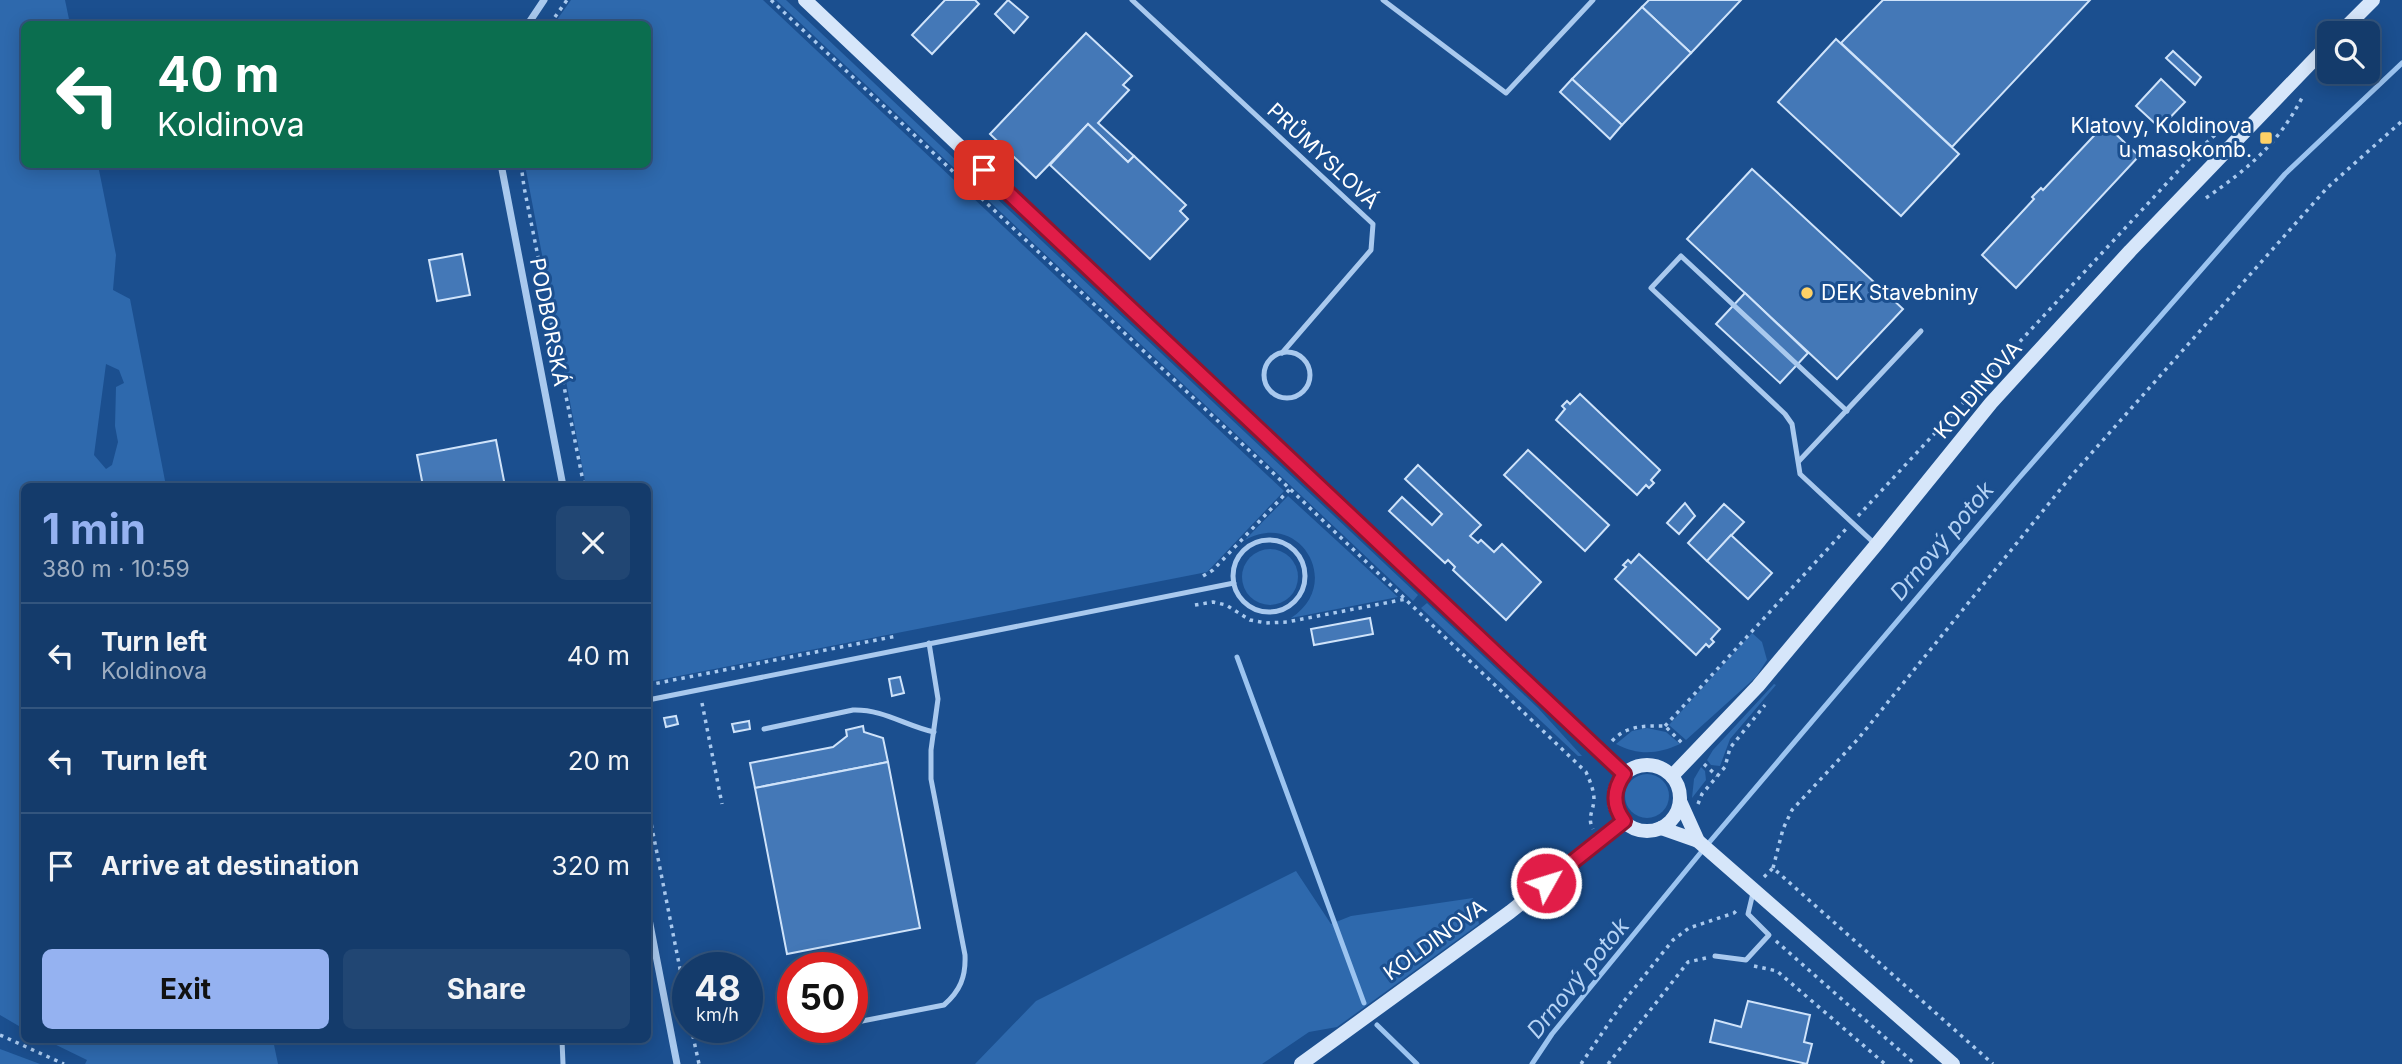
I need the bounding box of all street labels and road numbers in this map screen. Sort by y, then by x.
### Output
street label: PRŮMYSLOVÁ [1262,96,1386,214]
street label: PODBORSKÁ [525,256,575,388]
street label: KOLDINOVA [1929,336,2027,443]
street label: KOLDINOVA [1378,894,1491,985]

